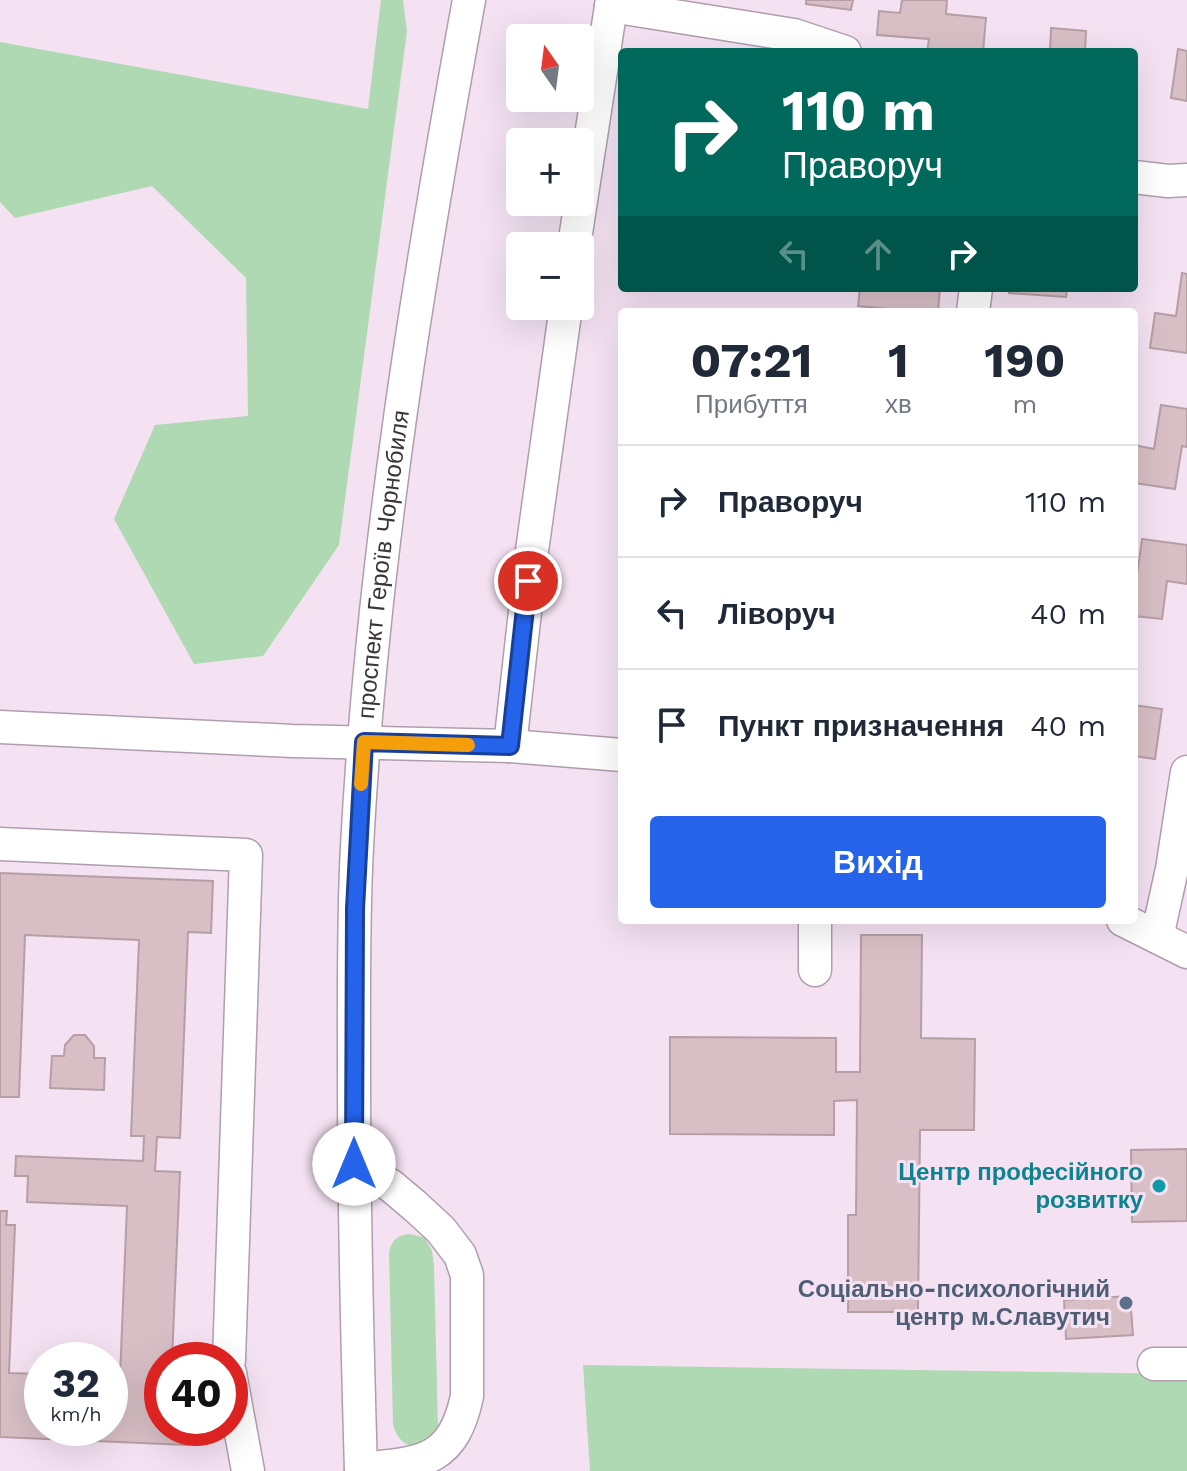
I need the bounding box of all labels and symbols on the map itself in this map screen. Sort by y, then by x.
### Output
north arrow [506,24,594,112]
street label: проспект Героїв Чорнобиля [352,408,415,720]
pin [494,547,562,615]
position arrow [312,1122,396,1206]
place label: Центр професійного розвитку [898,1158,1144,1214]
marker: Центр професійного розвитку [1150,1177,1168,1195]
place label: Соціально-психологічний центр м.Славутич [798,1275,1110,1331]
marker: Соціально-психологічний центр м.Славутич [1117,1294,1135,1312]
speed limit sign: 40 [144,1342,248,1446]

